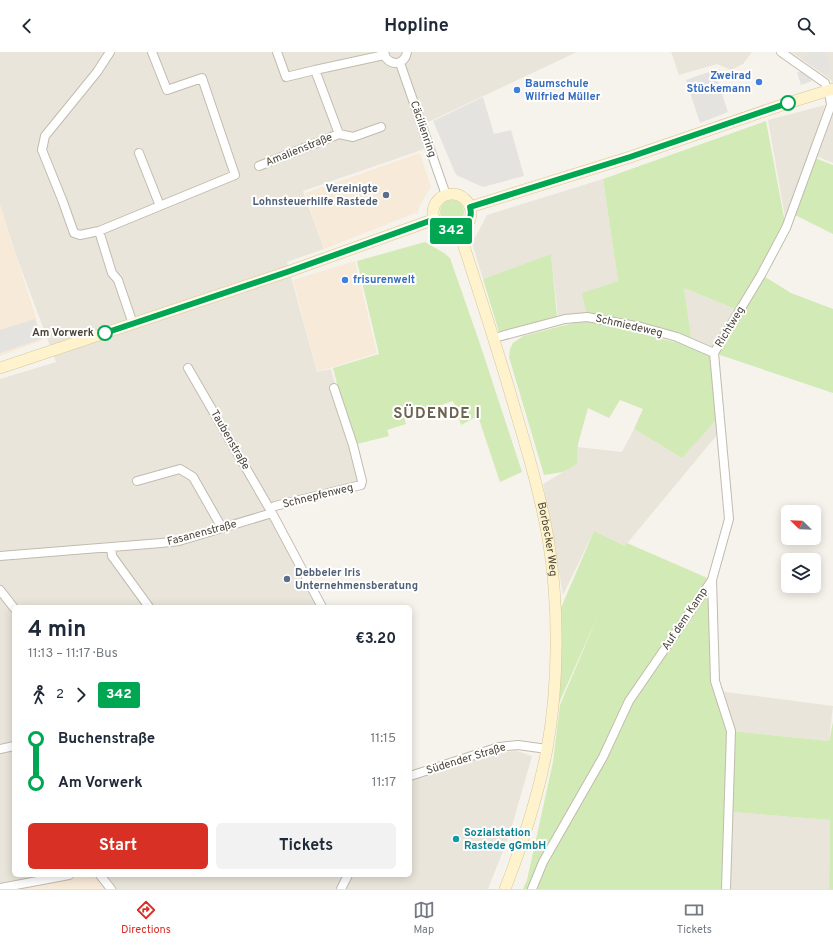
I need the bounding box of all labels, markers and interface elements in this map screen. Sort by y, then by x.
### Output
icon: back [16,15,38,37]
text: Hopline [384,15,449,38]
icon: search [795,15,817,37]
place label: Zweirad Stückemann [687,69,751,96]
place label: Baumschule Wilfried Müller [525,77,601,104]
marker: Zweirad Stückemann [754,77,764,87]
marker: Baumschule Wilfried Müller [512,85,522,95]
unlabelled marker [780,95,796,111]
street label: Cäcilienring [407,99,439,159]
street label: Amalienstraße [263,130,335,170]
place label: Vereinigte Lohnsteuerhilfe Rastede [253,182,378,209]
marker: Vereinigte Lohnsteuerhilfe Rastede [381,190,391,200]
line badge: 342 [428,218,474,244]
text: 342 [438,222,464,239]
place label: frisurenwelt [353,273,415,287]
marker: frisurenwelt [340,275,350,285]
street label: Richtweg [712,304,748,350]
street label: Schmiedeweg [594,311,664,341]
marker: Am Vorwerk [97,325,113,341]
place label: Am Vorwerk [32,326,94,340]
district label: SÜDENDE I [393,403,481,424]
street label: Taubenstraße [207,408,253,473]
street label: Schnepfenweg [281,480,355,512]
street label: Borbecker Weg [534,501,560,577]
north arrow [781,505,821,545]
map controls [781,505,821,593]
street label: Fasanenstraße [166,517,238,549]
button: layers [781,553,821,593]
place label: Debbeler Iris Unternehmensberatung [295,566,418,593]
marker: Debbeler Iris Unternehmensberatung [282,574,292,584]
street label: Auf dem Kamp [659,585,711,653]
text: 4 min [28,617,86,644]
text: €3.20 [355,630,396,649]
text: 11:13 – 11:17 · Bus [28,646,118,662]
icon: walk [28,684,50,706]
icon: forward [70,684,92,706]
text: 342 [106,686,132,703]
text: 2 [56,687,64,703]
text: Buchenstraße [58,730,155,749]
text: 11:15 [370,731,396,747]
street label: Südender Straße [425,740,508,778]
text: Am Vorwerk [58,774,143,793]
text: 11:17 [372,775,396,791]
button: Start [28,823,208,869]
button: Tickets [216,823,396,869]
place label: Sozialstation Rastede gGmbH [464,826,546,853]
marker: Sozialstation Rastede gGmbH [451,834,461,844]
tab: Directions [121,899,171,937]
tab: Map [413,899,435,937]
tab: Tickets [677,899,712,937]

